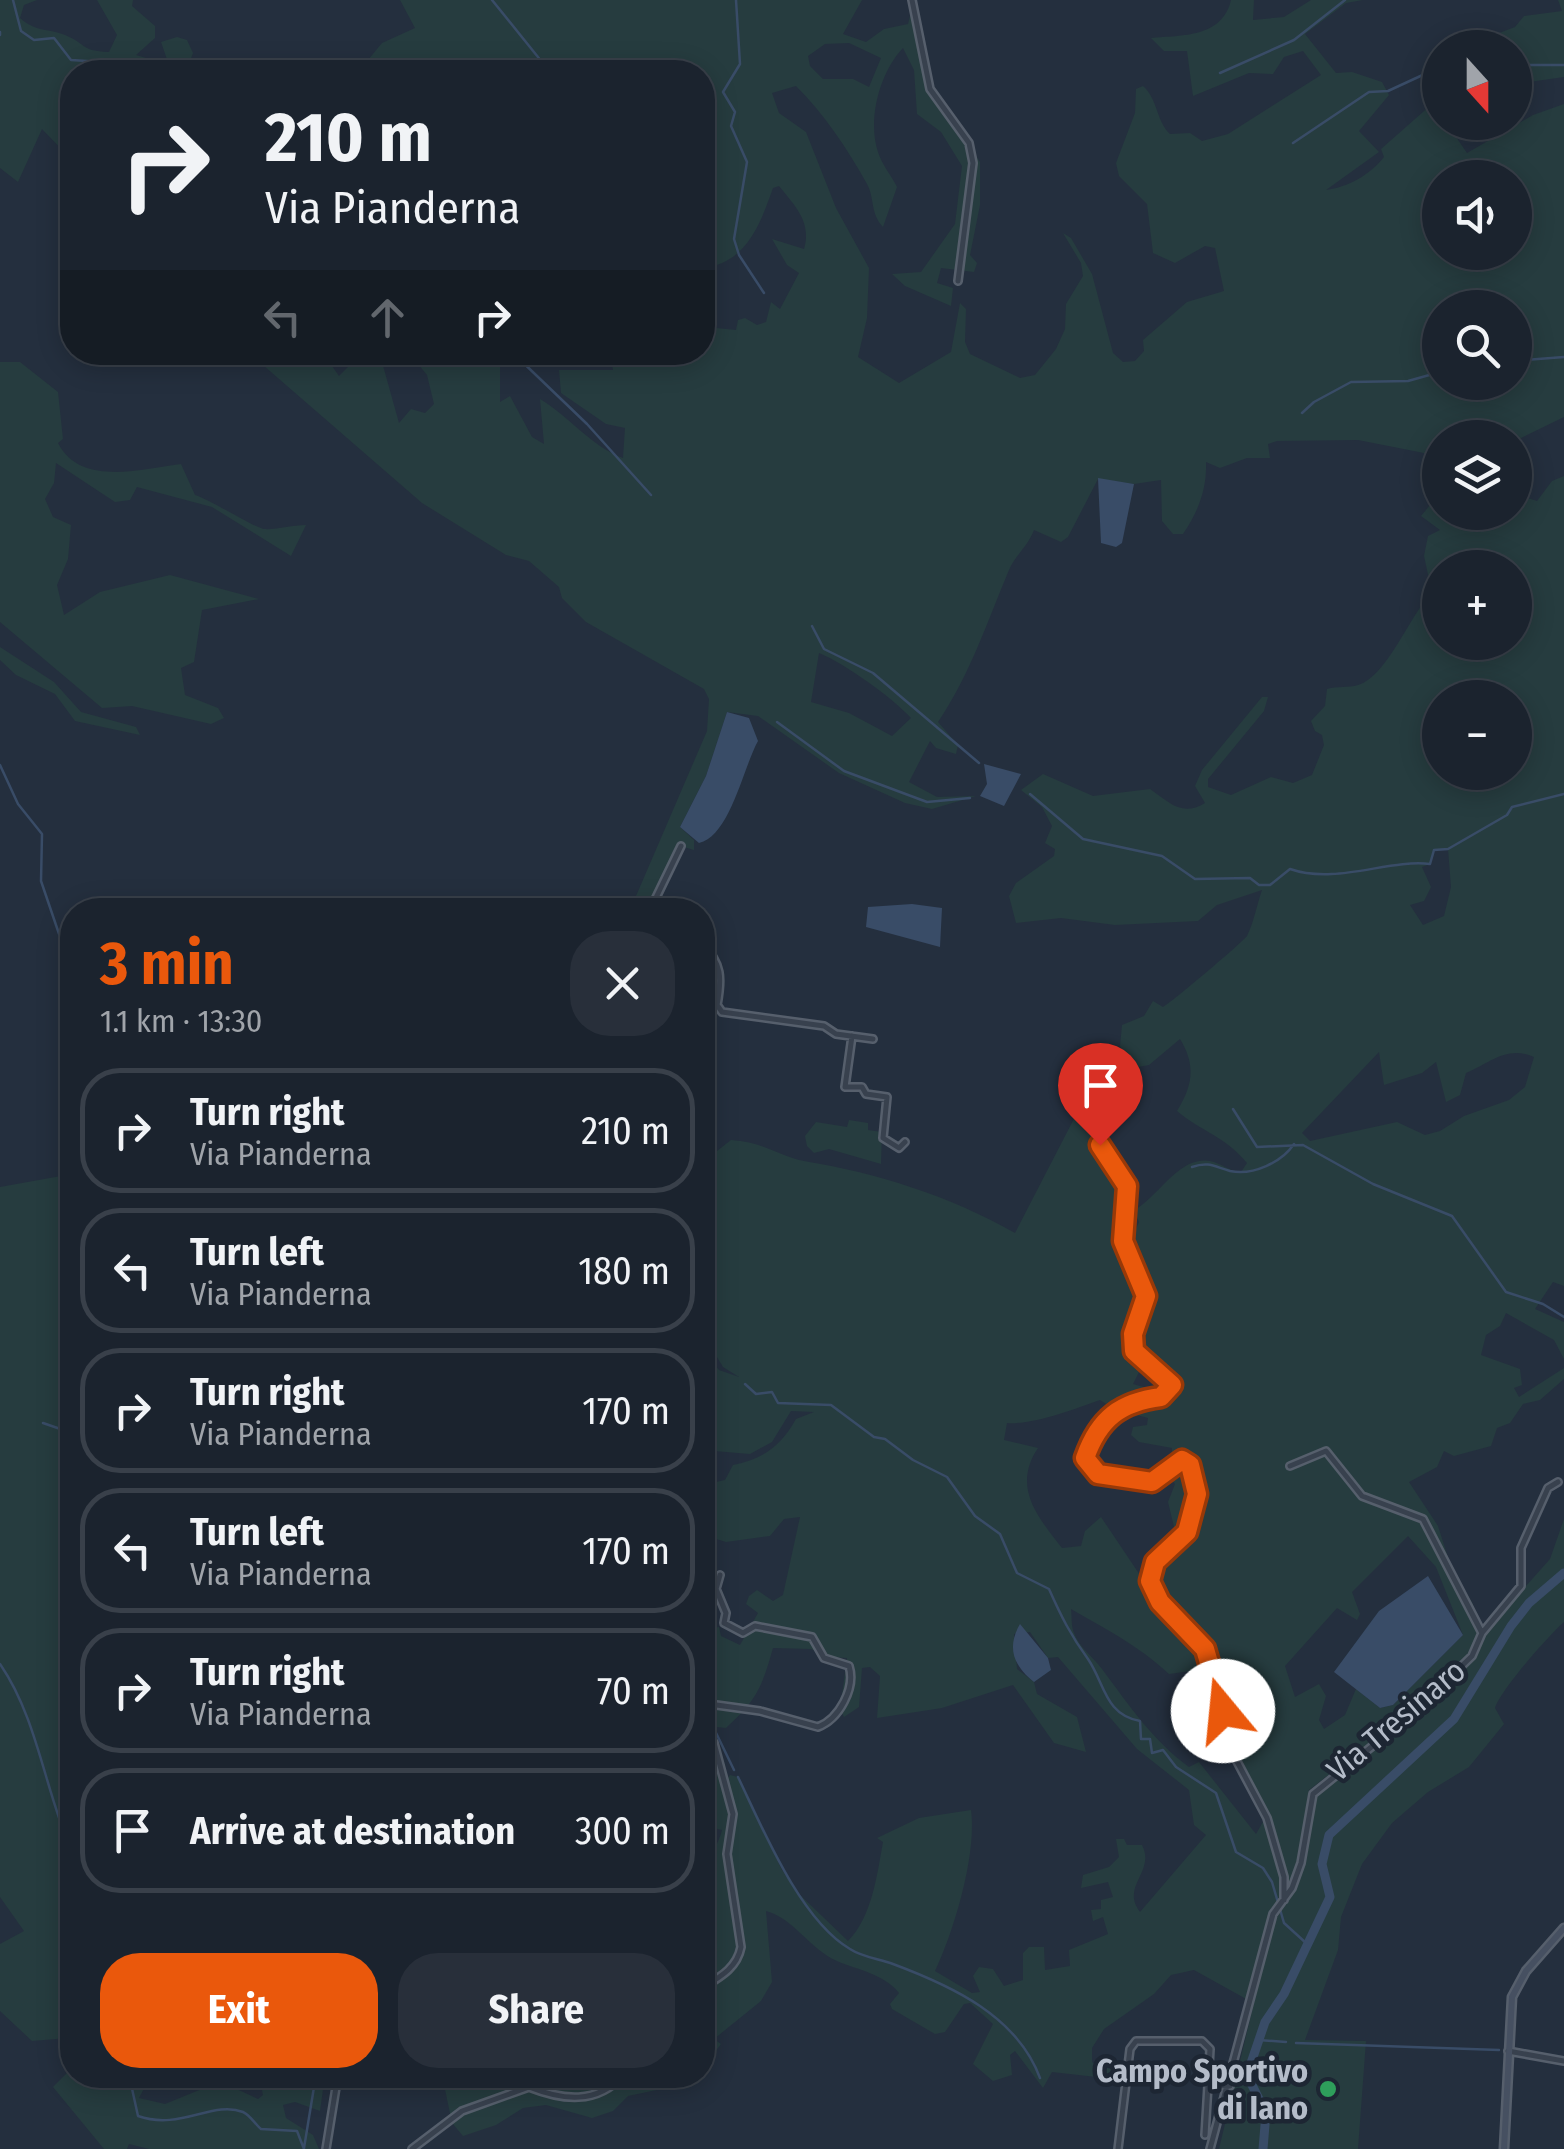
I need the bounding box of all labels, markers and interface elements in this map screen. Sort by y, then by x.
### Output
north arrow [1422,30,1532,140]
map controls [1422,30,1532,790]
text: 210 m [265,96,432,180]
icon: right [100,100,230,230]
button: sound [1422,160,1532,270]
text: Via Pianderna [265,181,520,235]
icon: left [255,290,310,345]
icon: ahead [360,290,415,345]
icon: right [465,290,520,345]
button: search [1422,290,1532,400]
button: layers [1422,420,1532,530]
button: + [1422,550,1532,660]
button: − [1422,680,1532,790]
text: 3 min [100,928,234,1000]
button: close [570,931,675,1036]
text: 1.1 km · 13:30 [100,1002,263,1040]
pin [1058,1043,1143,1146]
icon: arrive [1073,1058,1128,1113]
text: Turn right [190,1089,344,1135]
icon: right [105,1103,160,1158]
text: 210 m [581,1108,670,1154]
text: Via Pianderna [190,1135,372,1173]
text: Turn left [190,1229,324,1275]
icon: left [105,1243,160,1298]
text: 180 m [578,1248,670,1294]
text: Via Pianderna [190,1275,372,1313]
text: Turn right [190,1369,344,1415]
icon: right [105,1383,160,1438]
text: 170 m [582,1388,670,1434]
text: Via Pianderna [190,1415,372,1453]
text: Turn left [190,1509,324,1555]
icon: left [105,1523,160,1578]
text: 170 m [582,1528,670,1574]
text: Via Pianderna [190,1555,372,1593]
text: Turn right [190,1649,344,1695]
street label: Via Tresinaro [1319,1651,1473,1789]
position arrow [1171,1659,1275,1763]
icon: right [105,1663,160,1718]
text: 70 m [597,1668,670,1714]
text: Via Pianderna [190,1695,372,1733]
icon: arrive [105,1803,160,1858]
text: Arrive at destination [190,1808,515,1854]
text: 300 m [575,1808,670,1854]
button: Exit [100,1953,378,2068]
button: Share [398,1953,675,2068]
place label: Campo Sportivo di Iano [1096,2052,1308,2127]
marker: Campo Sportivo di Iano [1317,2078,1339,2100]

